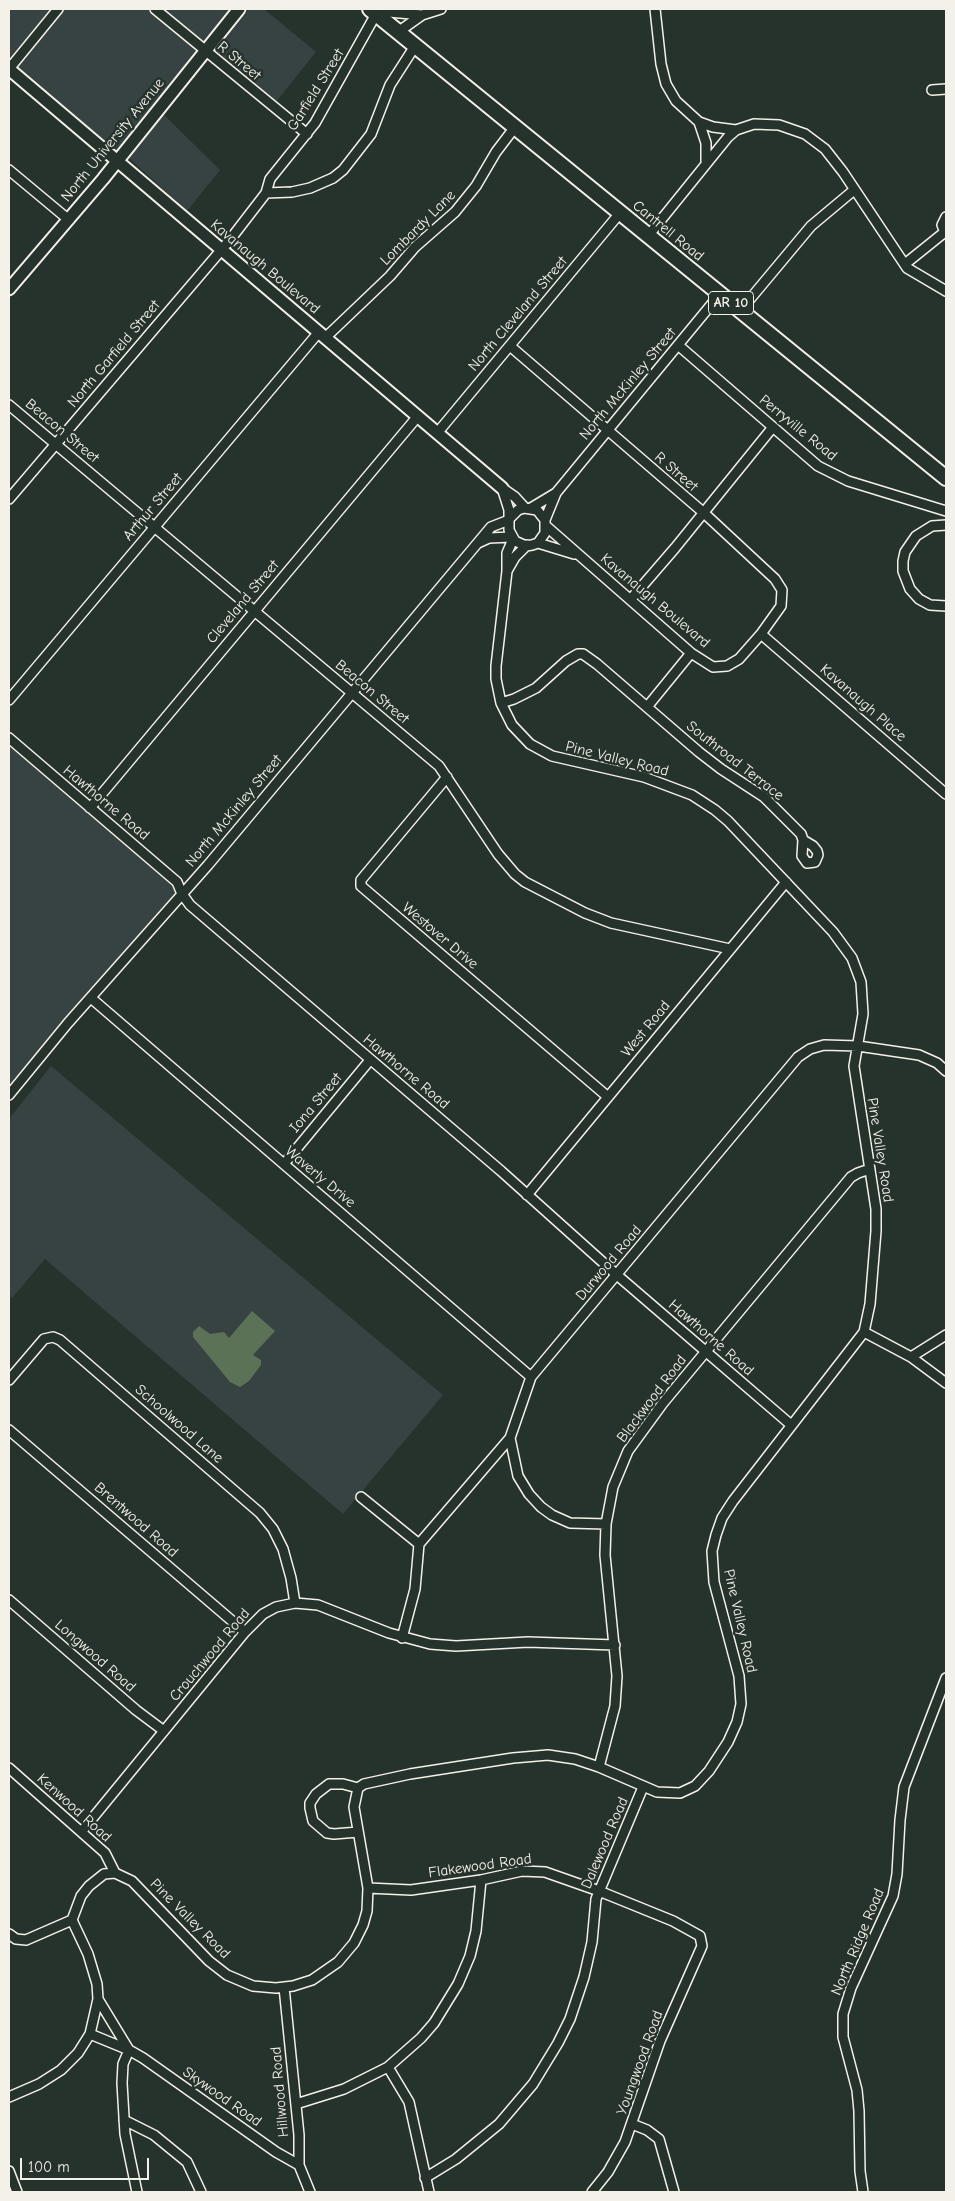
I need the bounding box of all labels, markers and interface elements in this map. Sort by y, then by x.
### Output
street label: R Street [213,38,265,84]
street label: Garfield Street [284,46,348,134]
street label: North University Avenue [58,75,168,205]
street label: Lombardy Lane [377,187,459,269]
street label: Cantrell Road [629,197,707,265]
street label: Kavanaugh Boulevard [207,216,323,318]
street label: North Cleveland Street [465,253,571,375]
road number: AR 10 [708,292,754,314]
street label: North Garfield Street [64,297,164,411]
street label: North McKinley Street [576,324,680,444]
street label: Perryville Road [755,391,841,465]
street label: Beacon Street [22,395,102,467]
street label: R Street [651,448,701,496]
street label: Arthur Street [119,469,187,545]
street label: Kavanaugh Boulevard [597,550,713,652]
street label: Cleveland Street [203,557,283,647]
street label: Beacon Street [332,656,412,728]
street label: Kavanaugh Place [816,661,910,745]
street label: Southroad Terrace [683,717,787,805]
street label: Pine Valley Road [564,737,670,781]
street label: North McKinley Street [182,751,286,871]
street label: Hawthorne Road [59,762,153,844]
street label: Westover Drive [398,899,482,973]
street label: West Road [618,997,674,1061]
street label: Hawthorne Road [359,1031,453,1113]
street label: Iona Street [286,1069,346,1137]
street label: Pine Valley Road [863,1096,897,1204]
street label: Waverly Drive [281,1142,359,1212]
street label: Durwood Road [572,1222,646,1304]
street label: Hawthorne Road [665,1296,757,1380]
street label: Blackwood Road [613,1352,691,1446]
street label: Schoolwood Lane [131,1381,227,1467]
street label: Brentwood Road [90,1479,182,1561]
street label: Pine Valley Road [719,1567,761,1675]
street label: Crouchwood Road [166,1605,254,1705]
street label: Longwood Road [51,1616,139,1696]
street label: Kenwood Road [33,1770,115,1846]
street label: Dalewood Road [578,1794,632,1892]
street label: Flakewood Road [427,1850,533,1882]
street label: Pine Valley Road [146,1875,234,1963]
street label: North Ridge Road [827,1886,889,1998]
street label: Youngwood Road [613,2008,667,2118]
street label: Hillwood Road [267,2046,293,2138]
street label: Skywood Road [179,2063,265,2131]
scale bar [22,2148,151,2180]
text: 100 m [28,2158,70,2176]

